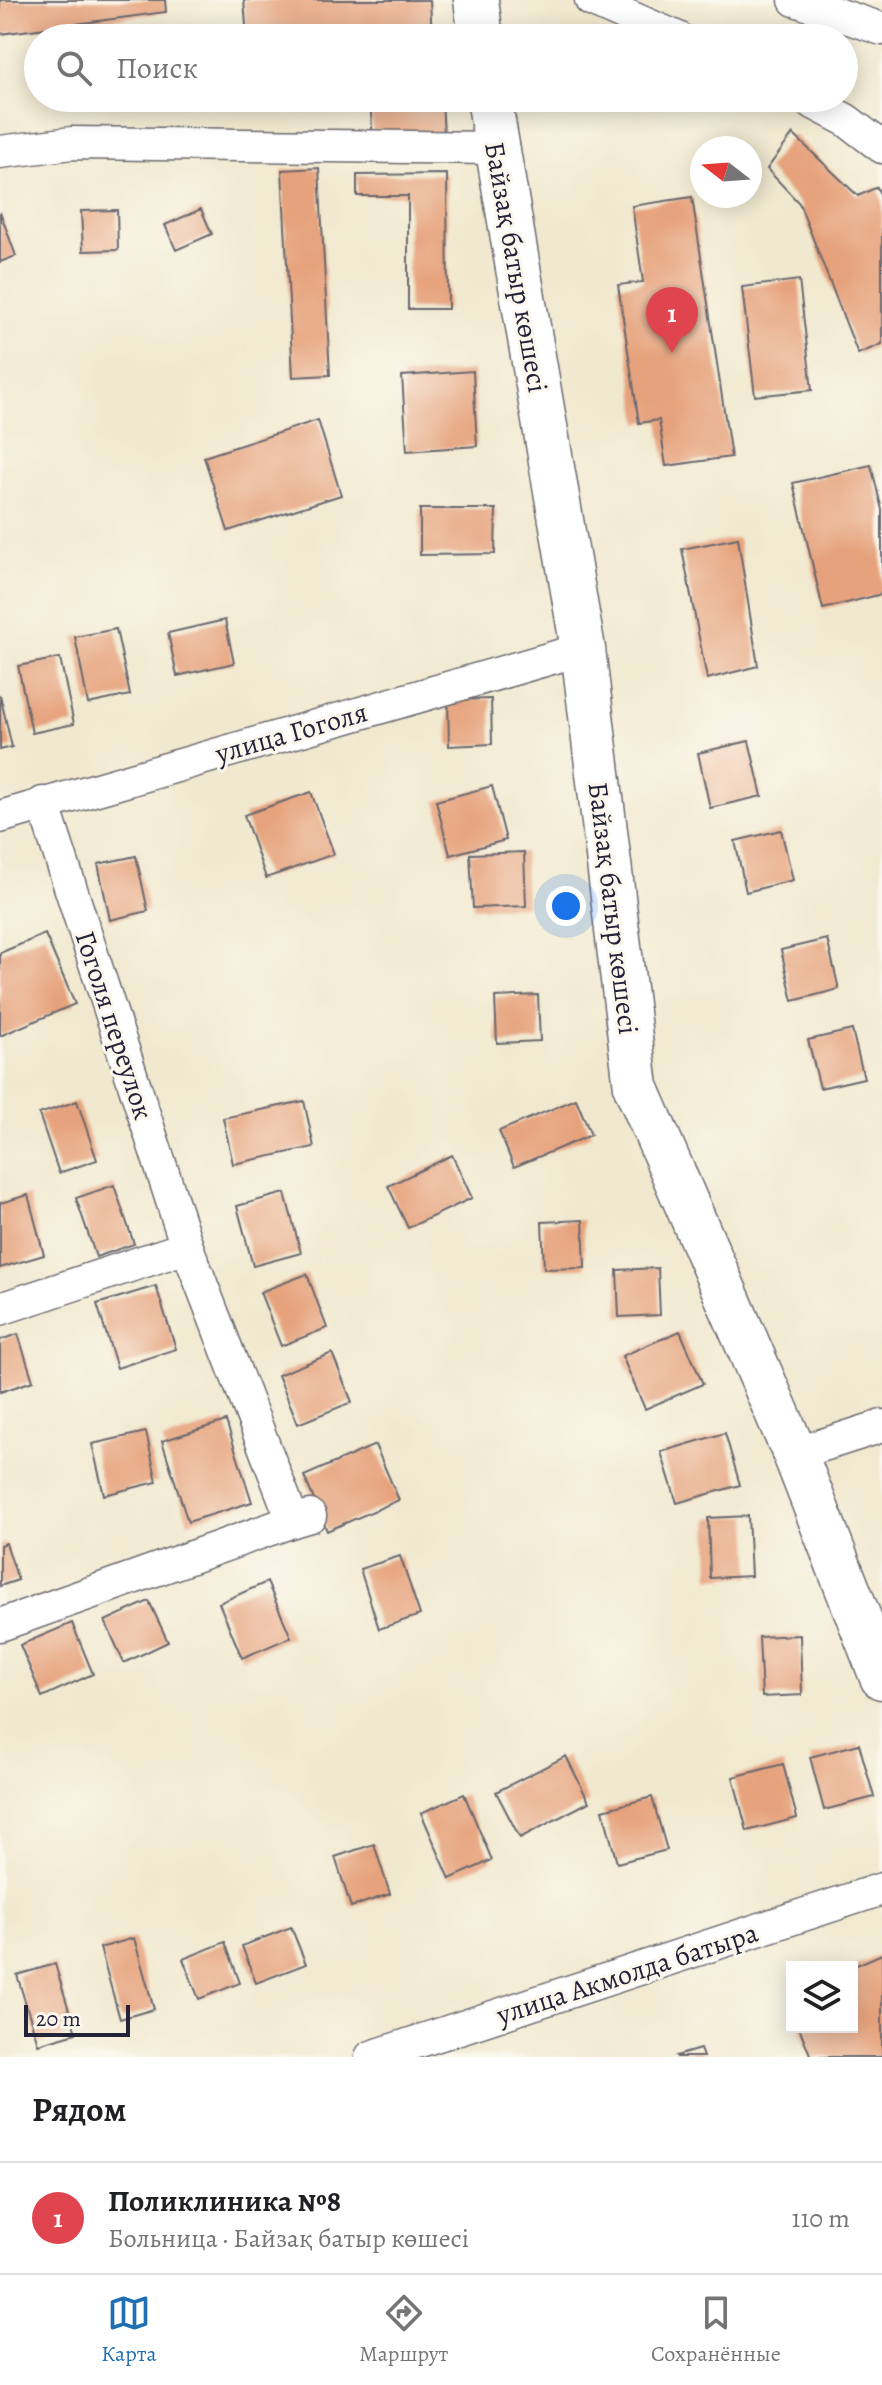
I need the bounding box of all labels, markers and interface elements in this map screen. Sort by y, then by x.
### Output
search box [24,24,858,112]
icon: search [52,46,96,90]
text: Поиск [116,48,198,88]
north arrow [690,136,762,208]
street label: Байзақ батыр көшесі [475,139,557,396]
pin: 1 [646,287,698,353]
street label: улица Гоголя [210,693,372,773]
street label: Байзақ батыр көшесі [579,780,647,1037]
your location [546,886,586,926]
street label: Гоголя переулок [66,926,162,1125]
street label: улица Акмолда батыра [491,1914,763,2034]
map controls [786,1961,858,2033]
button: layers [786,1961,858,2033]
scale bar [24,2001,130,2037]
text: 20 m [36,2004,81,2034]
text: Рядом [32,2086,126,2133]
text: Поликлиника №8 [108,2181,341,2221]
text: 1 [53,2201,63,2236]
text: 110 m [792,2201,850,2236]
text: Больница · Байзақ батыр көшесі [108,2221,469,2256]
tab: Карта [101,2291,157,2369]
tab: Маршрут [359,2291,448,2369]
tab: Сохранённые [651,2291,781,2369]

